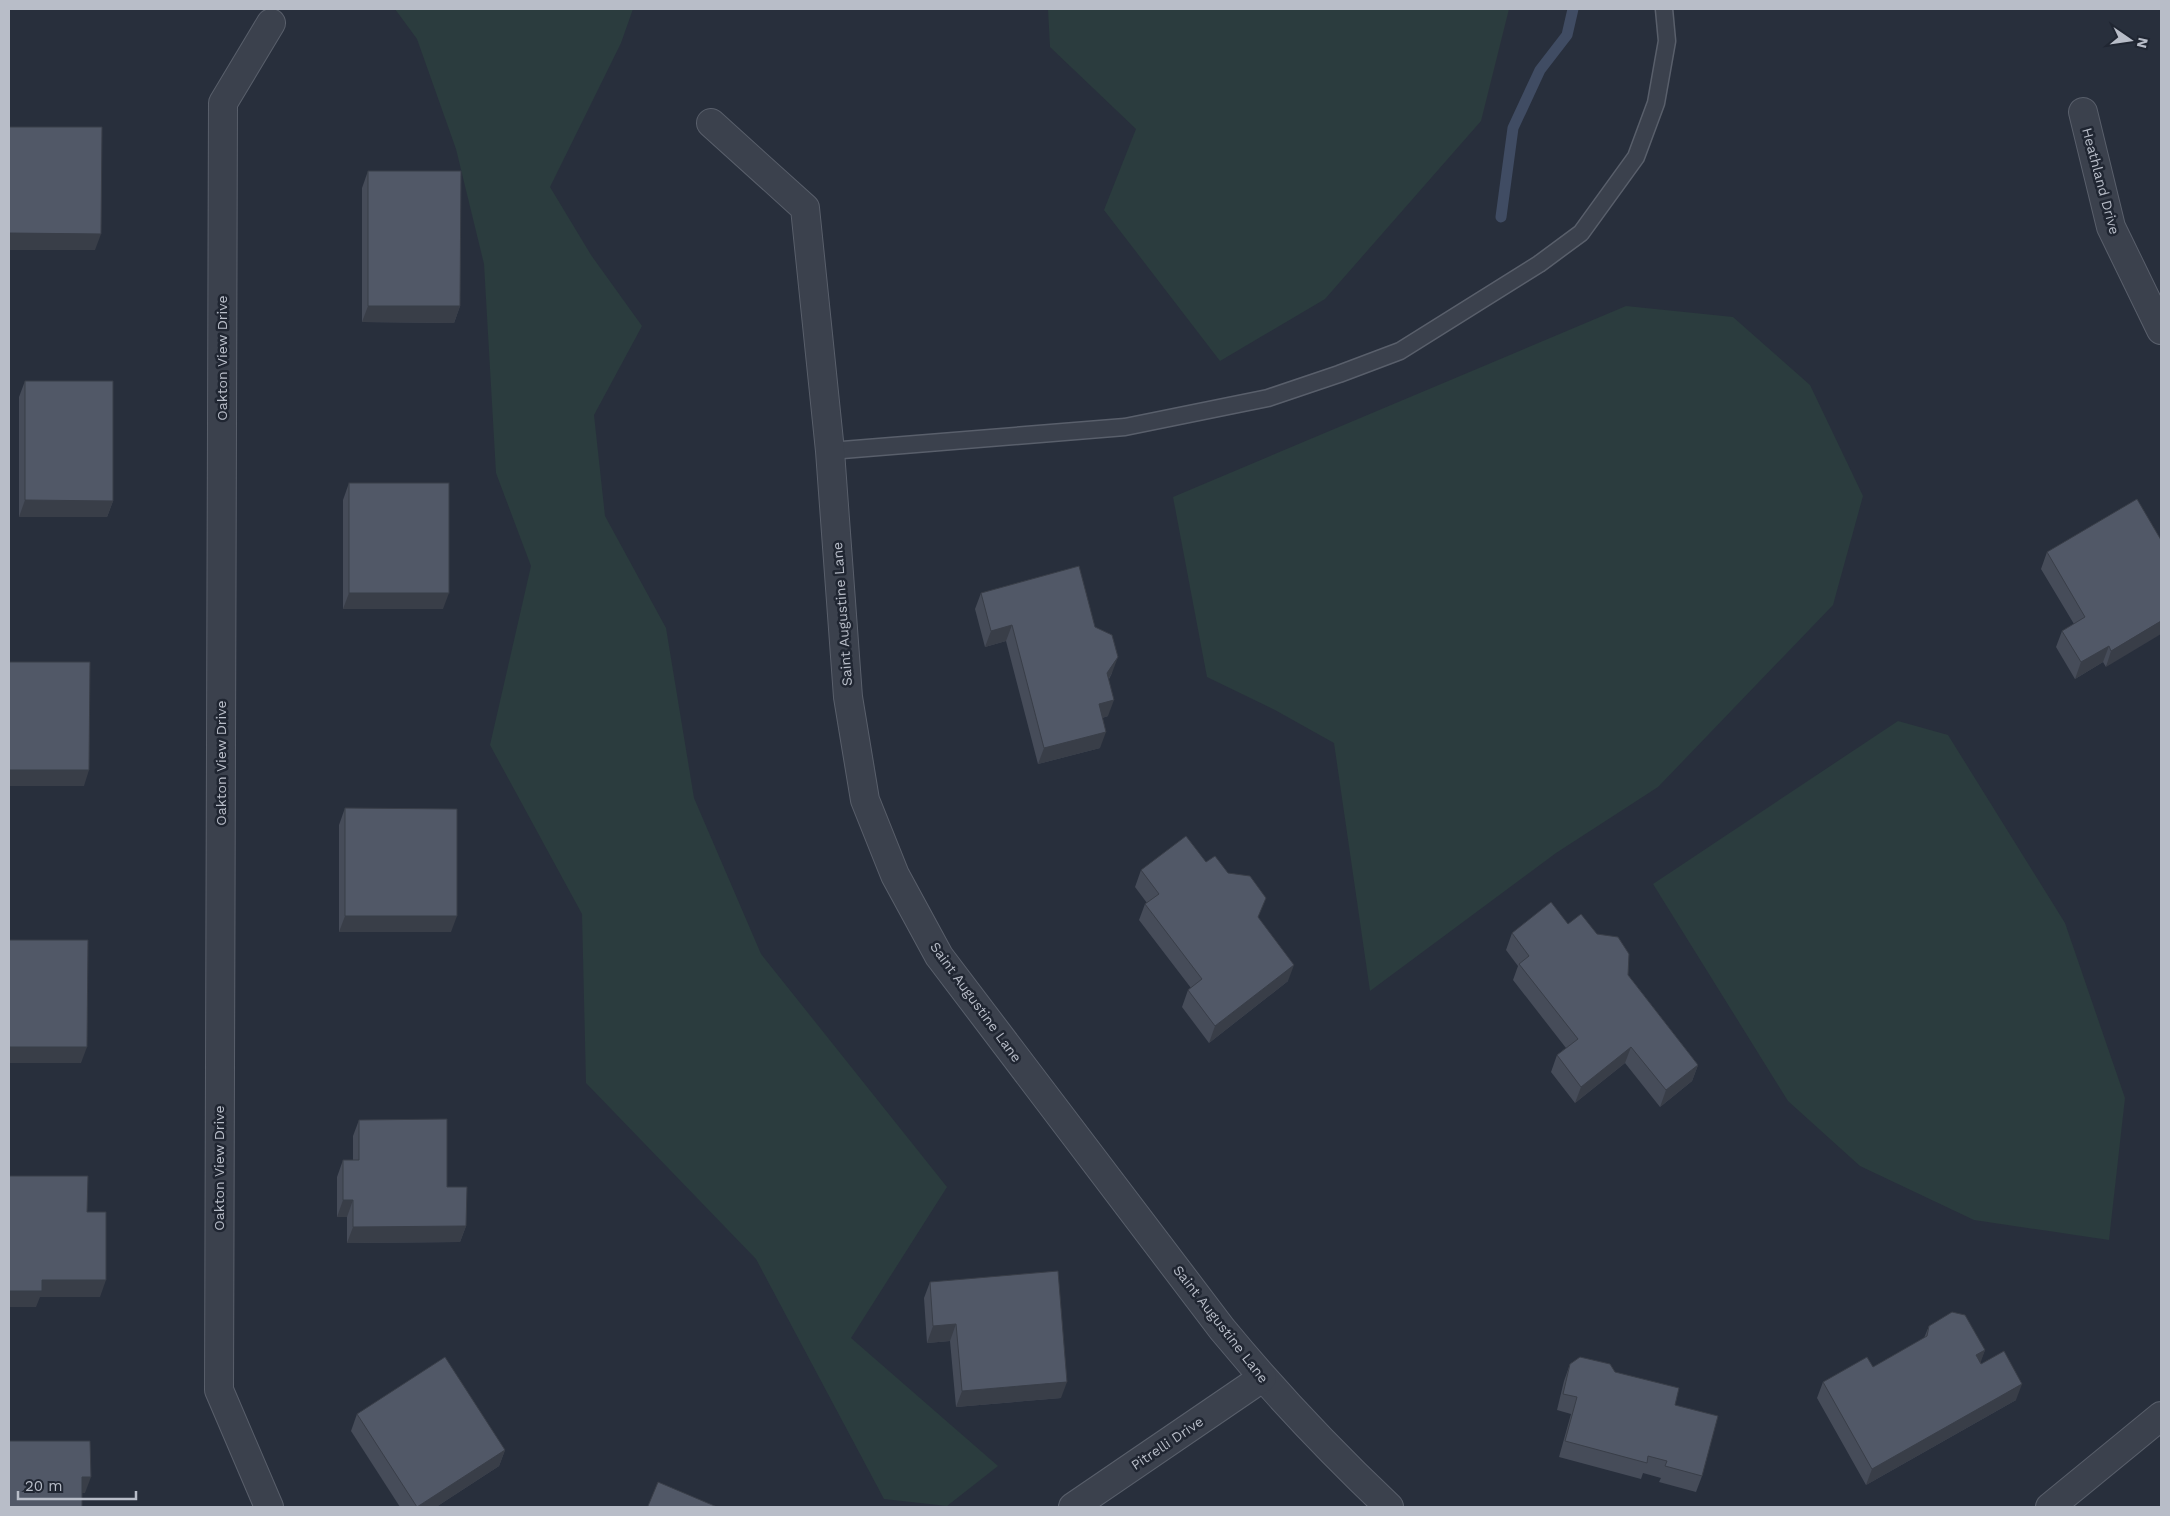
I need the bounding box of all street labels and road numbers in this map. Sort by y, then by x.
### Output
street label: Heathland Drive [2079,126,2123,236]
street label: Oakton View Drive [214,295,230,421]
street label: Saint Augustine Lane [829,541,855,687]
street label: Oakton View Drive [213,700,229,826]
street label: Saint Augustine Lane [927,939,1025,1065]
street label: Oakton View Drive [211,1105,227,1231]
street label: Saint Augustine Lane [1170,1262,1272,1386]
street label: Pitrelli Drive [1128,1413,1206,1473]

